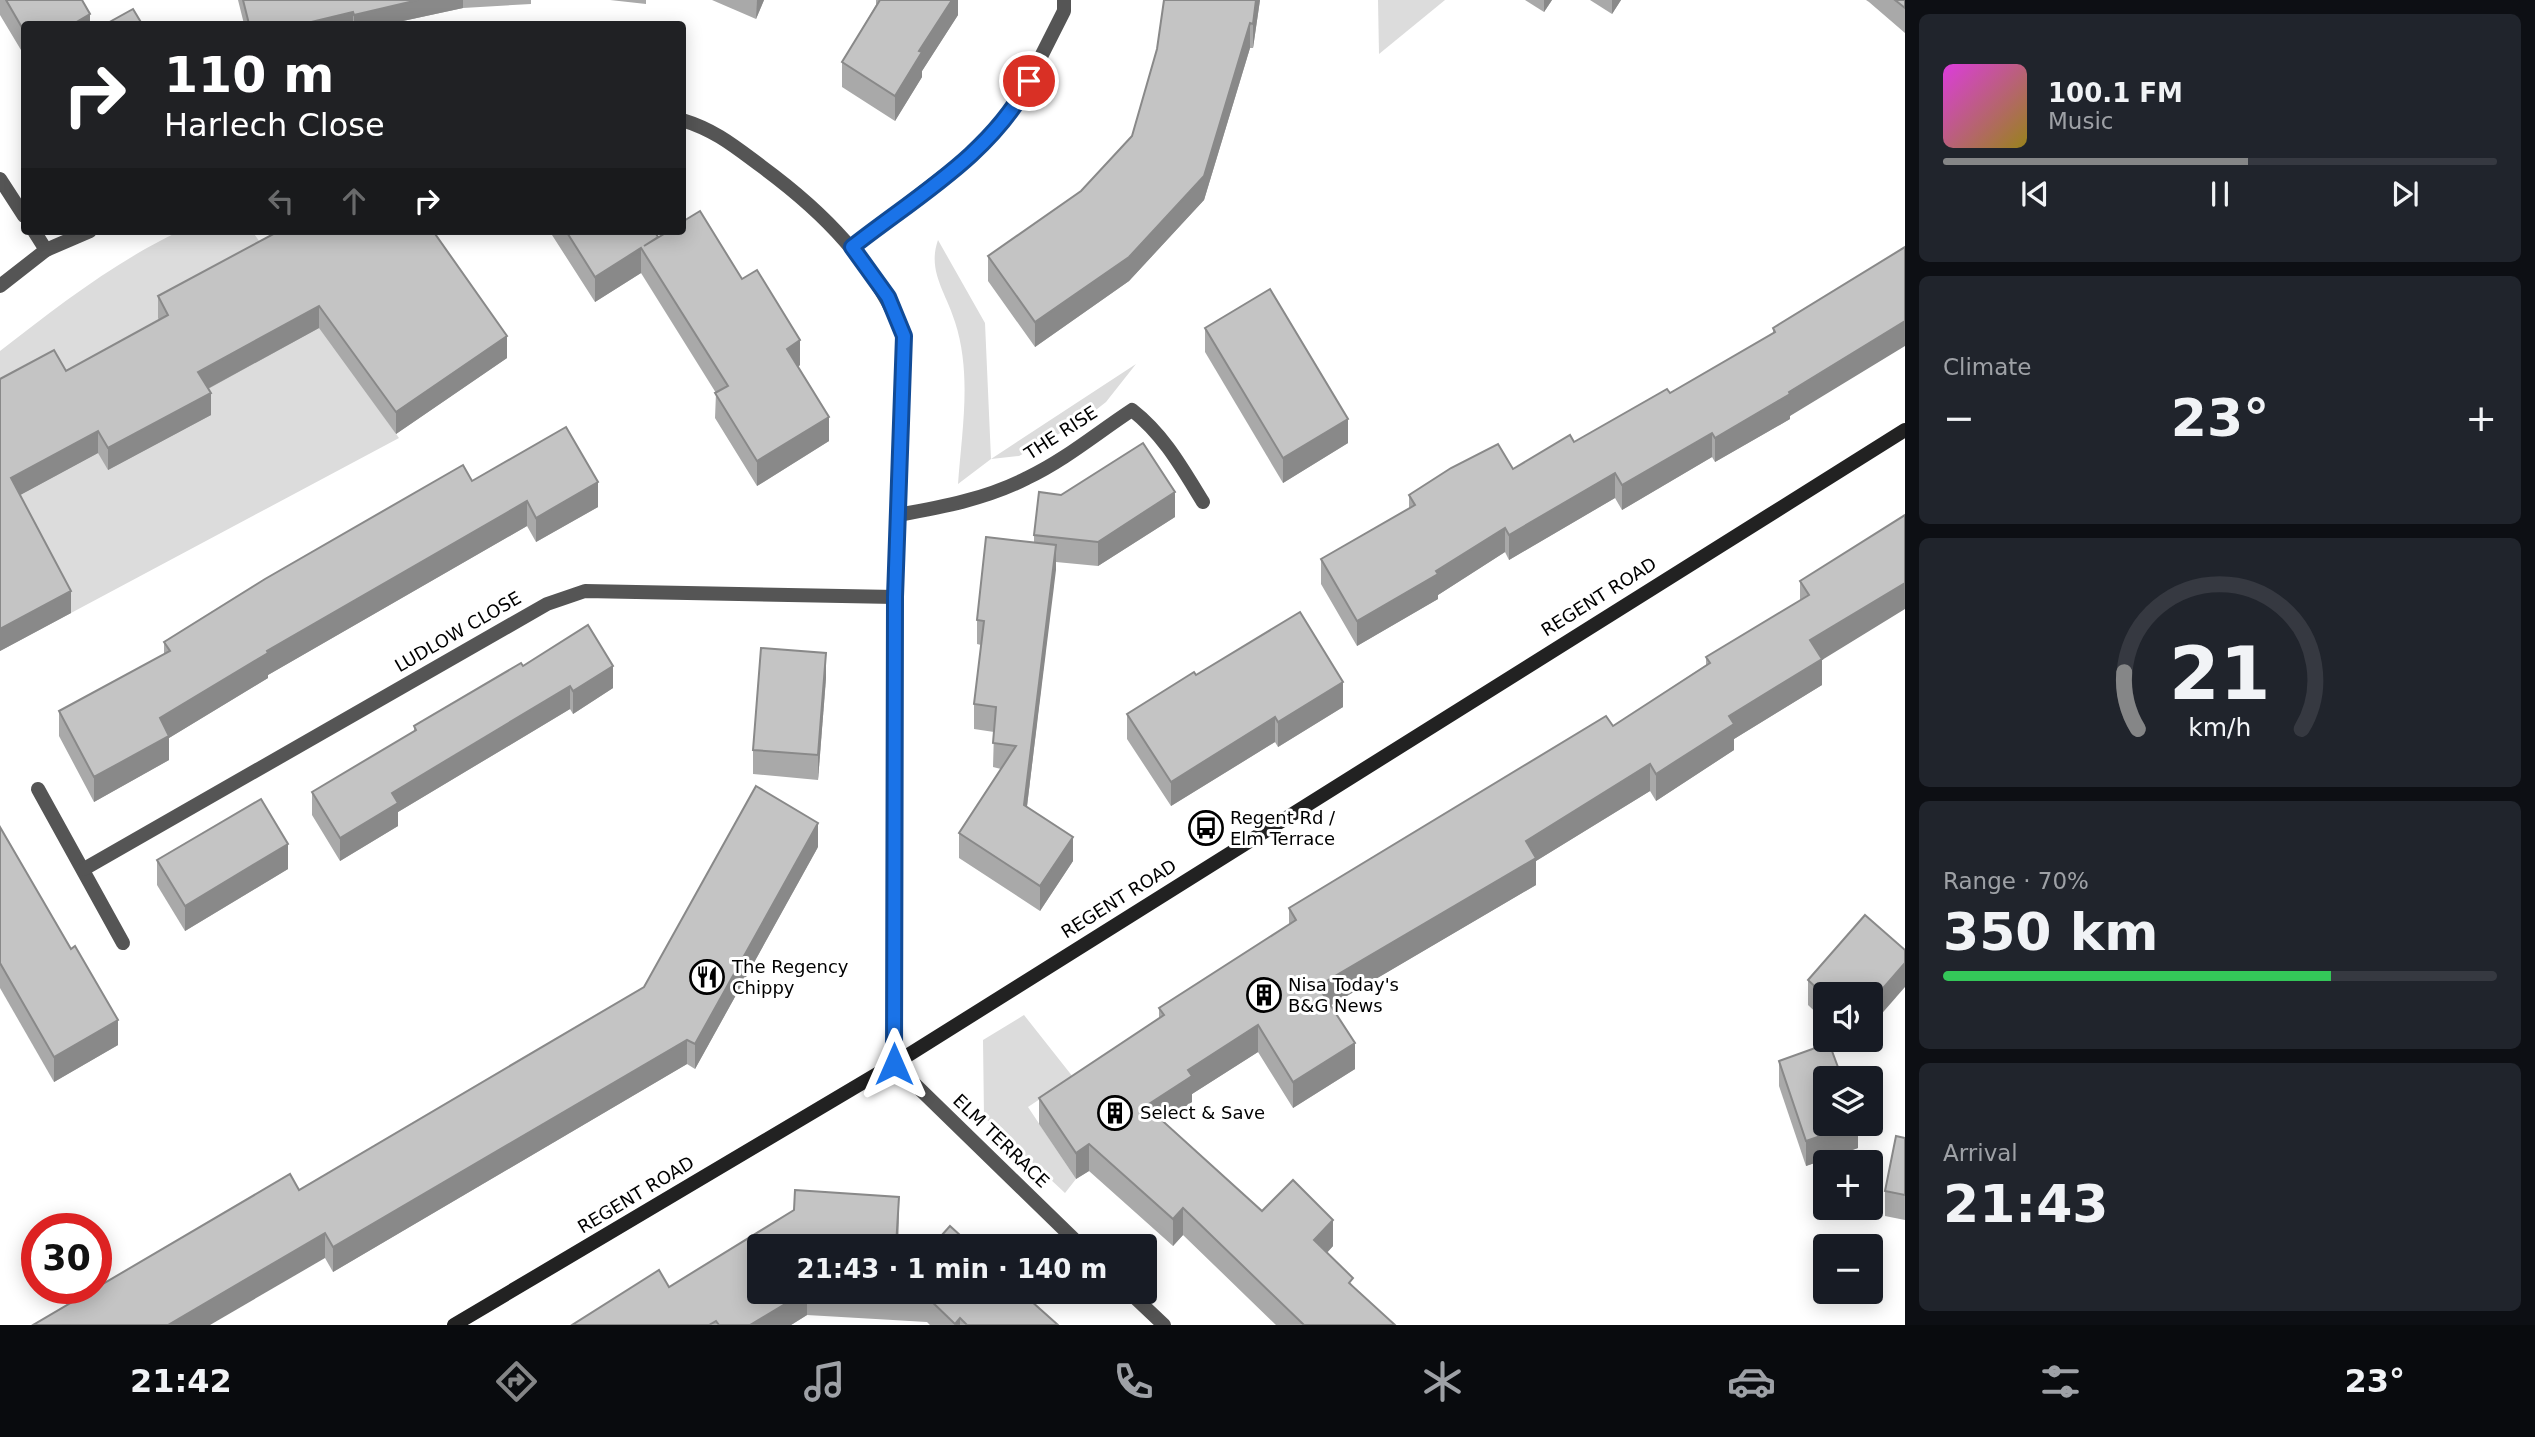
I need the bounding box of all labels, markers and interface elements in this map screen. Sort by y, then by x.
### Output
text: 110 m [164,47,334,104]
icon: right [49,49,140,140]
pin [999,51,1059,111]
icon: arrive [1010,62,1048,100]
text: 100.1 FM [2048,78,2183,108]
text: Harlech Close [164,106,385,144]
text: Music [2048,108,2113,134]
icon: previous [2016,175,2054,213]
icon: pause [2201,175,2239,213]
icon: next [2386,175,2424,213]
icon: left [262,182,300,220]
icon: ahead [335,182,373,220]
icon: right [408,182,446,220]
text: Climate [1943,354,2032,380]
text: 23° [2171,388,2269,448]
text: − [1943,396,1975,440]
text: + [2465,396,2497,440]
street label: THE RISE [1020,401,1101,464]
street label: REGENT ROAD [1537,553,1660,640]
street label: LUDLOW CLOSE [391,587,525,676]
text: 21 [2169,631,2271,716]
text: km/h [2188,712,2252,741]
place label: Regent Rd / Elm Terrace [1230,807,1336,849]
bus stop icon: Regent Rd / Elm Terrace [1187,809,1225,847]
street label: REGENT ROAD [1057,855,1180,942]
text: Range · 70% [1943,868,2089,894]
text: 350 km [1943,902,2158,962]
place label: The Regency Chippy [731,956,849,998]
restaurant icon: The Regency Chippy [688,958,726,996]
place label: Nisa Today's B&G News [1288,974,1399,1016]
building icon: Nisa Today's B&G News [1245,976,1283,1014]
map controls [1813,982,1883,1304]
button: sound [1813,982,1883,1052]
position arrow [857,1027,931,1101]
button: layers [1813,1066,1883,1136]
street label: ELM TERRACE [949,1090,1054,1192]
building icon: Select & Save [1096,1094,1134,1132]
place label: Select & Save [1140,1102,1265,1123]
text: Arrival [1943,1140,2018,1166]
button: + [1813,1150,1883,1220]
street label: REGENT ROAD [574,1152,698,1238]
text: 21:43 [1943,1174,2109,1234]
speed limit sign: 30 [21,1213,112,1304]
button: − [1813,1234,1883,1304]
text: 21:43 · 1 min · 140 m [797,1254,1107,1284]
icon: directions [492,1357,541,1406]
icon: music [800,1357,849,1406]
icon: phone [1109,1357,1158,1406]
icon: climate [1418,1357,1467,1406]
icon: car [1727,1357,1776,1406]
icon: filters [2036,1357,2085,1406]
text: 21:42 [130,1362,232,1400]
text: 23° [2344,1362,2405,1400]

